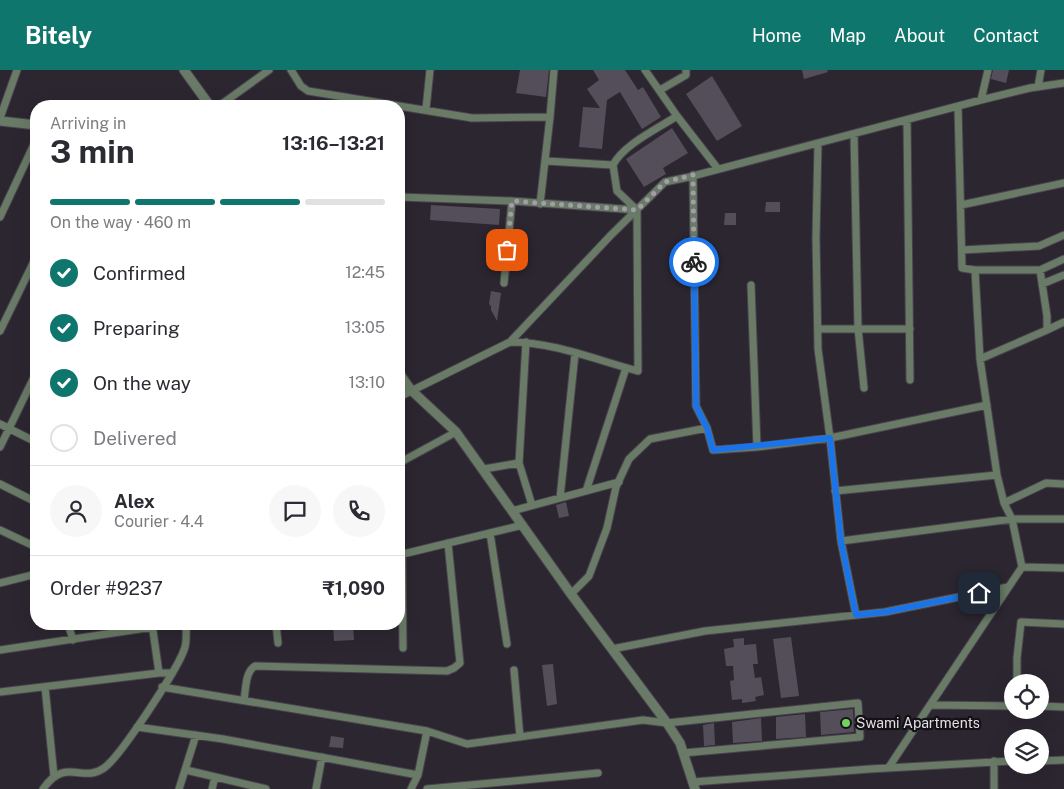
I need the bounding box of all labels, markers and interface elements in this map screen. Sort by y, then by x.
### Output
text: Bitely [25,21,92,49]
text: Home [752,25,802,46]
text: Map [830,25,866,46]
text: About [894,25,945,46]
text: Contact [973,25,1039,46]
text: Arriving in [50,114,126,133]
text: 13:16–13:21 [282,132,385,154]
text: 3 min [50,133,135,170]
text: On the way · 460 m [50,213,191,232]
pin [486,229,528,271]
icon: bag [493,236,521,264]
courier [669,237,719,287]
icon: bike [680,248,708,276]
icon: check [50,259,78,287]
text: Confirmed [93,262,186,284]
text: 12:45 [345,263,385,282]
icon: check [50,314,78,342]
text: Preparing [93,317,180,339]
text: 13:05 [345,318,385,337]
icon: check [50,369,78,397]
text: On the way [93,372,191,394]
text: 13:10 [348,373,385,392]
text: Delivered [93,427,177,449]
button: person [50,485,102,537]
button: chat [269,485,321,537]
button: phone [333,485,385,537]
text: Alex [114,490,155,512]
text: Courier · 4.4 [114,512,204,531]
pin [958,572,1000,614]
text: Order #9237 [50,577,163,599]
text: ₹1,090 [322,577,385,599]
icon: home [965,579,993,607]
map controls [1004,674,1049,774]
button: locate [1004,674,1049,719]
place label: Swami Apartments [856,715,980,731]
marker: Swami Apartments [840,717,852,729]
button: layers [1004,729,1049,774]

